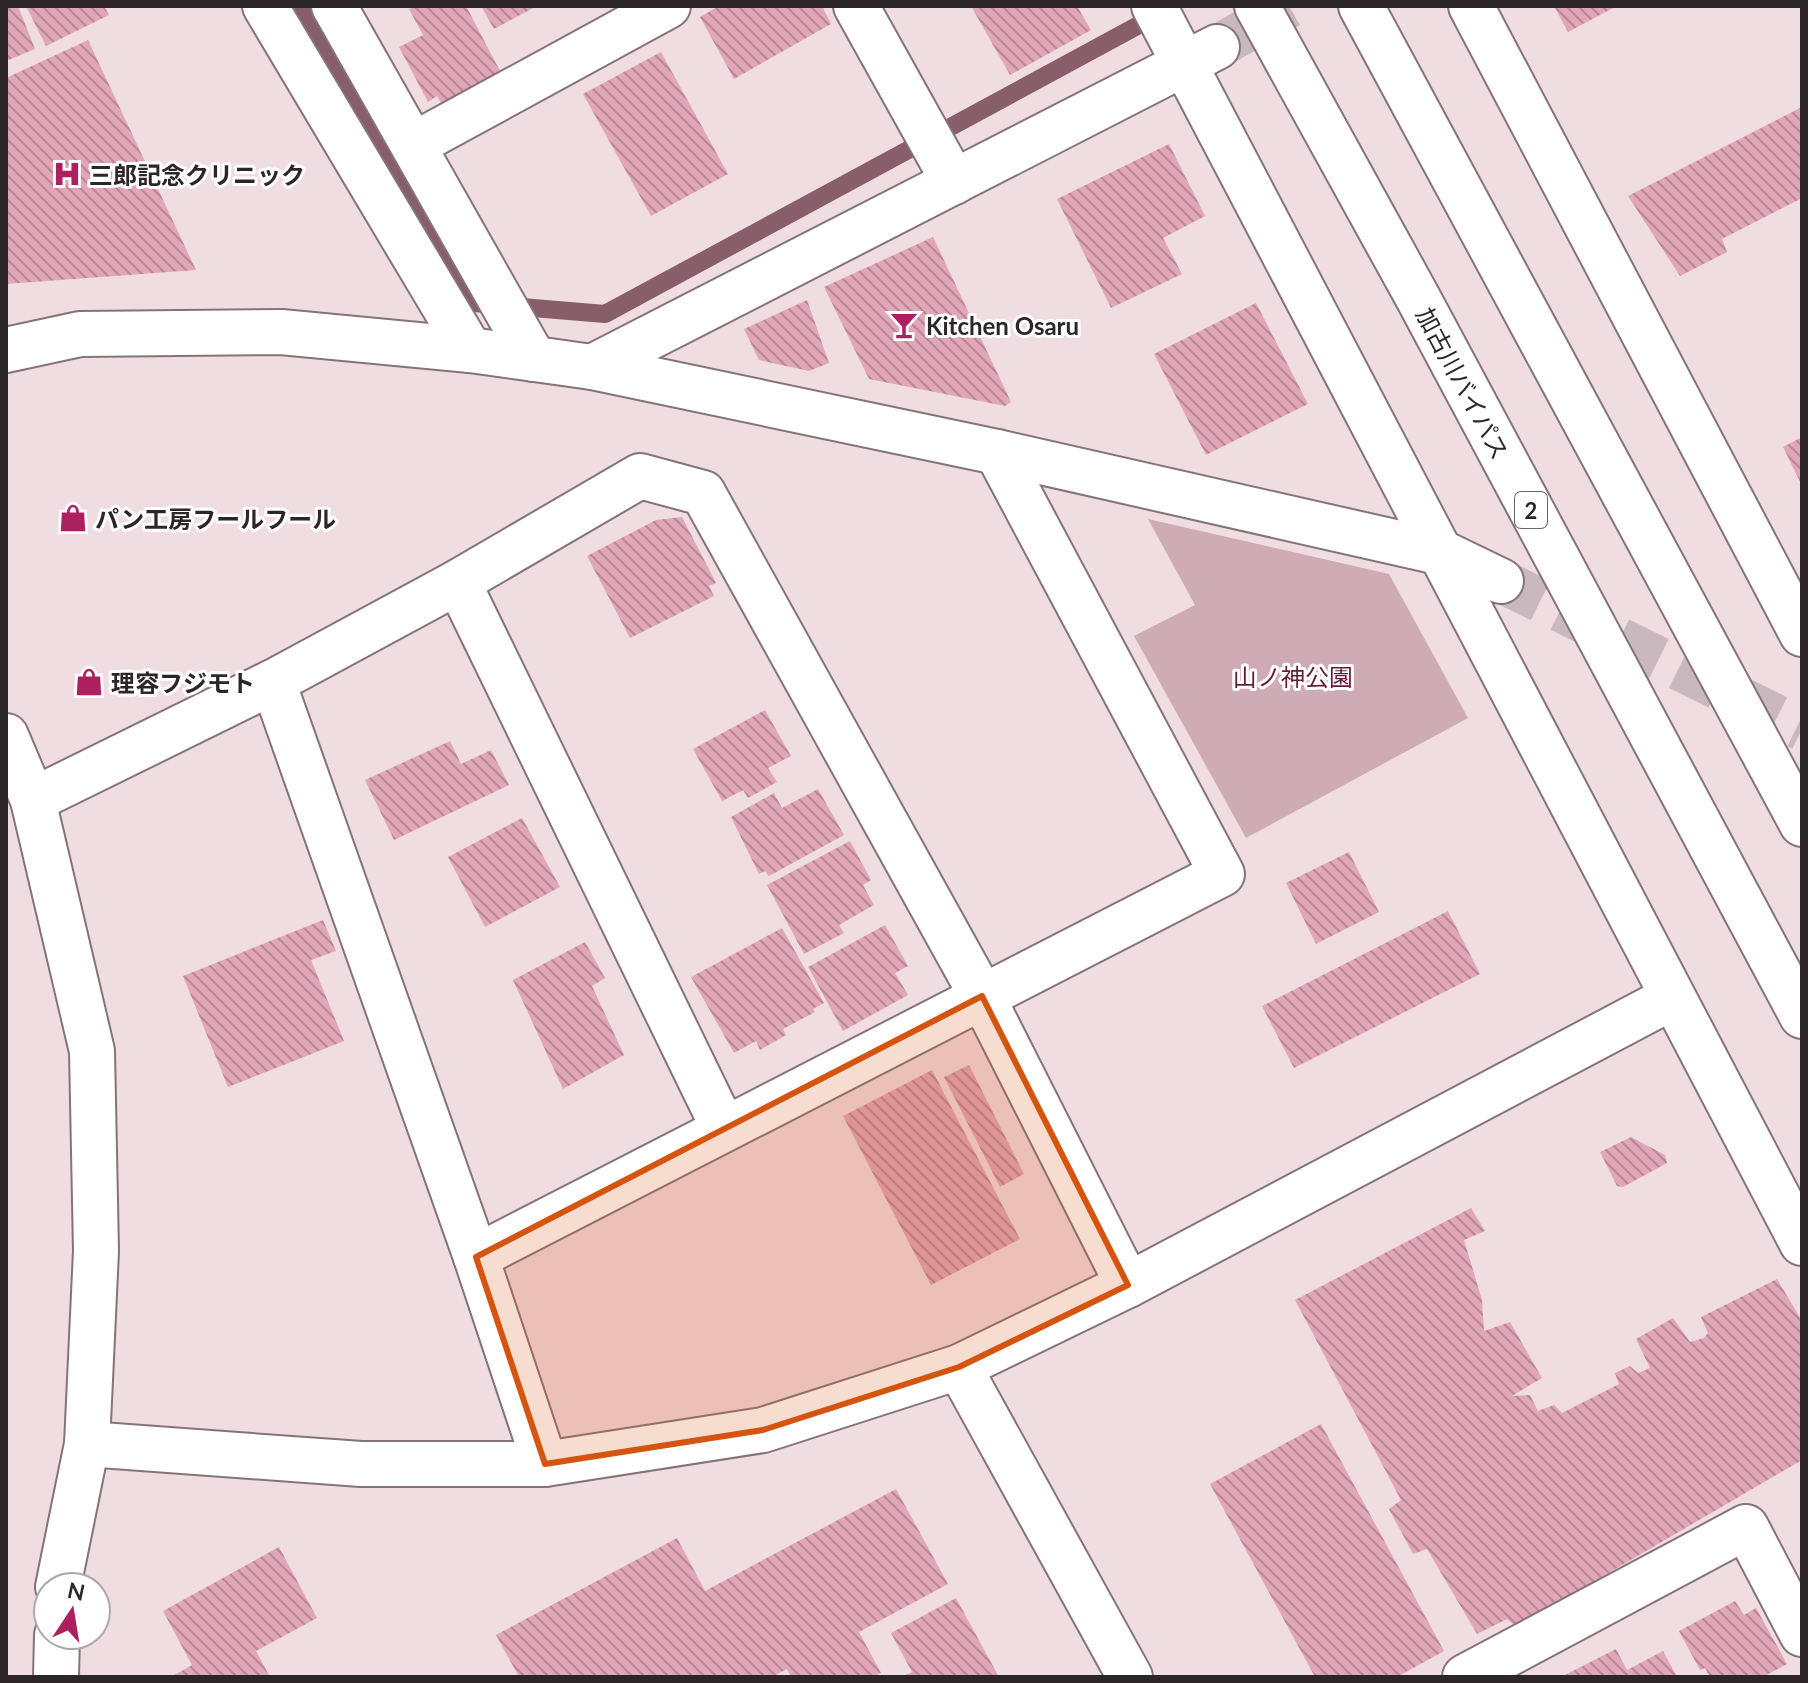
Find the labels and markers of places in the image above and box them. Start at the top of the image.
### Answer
hospital icon: 三郎記念クリニック [52,159,82,189]
place label: 三郎記念クリニック [89,160,305,189]
bar icon: Kitchen Osaru [889,310,919,340]
place label: Kitchen Osaru [926,311,1079,340]
shop icon: パン工房フールフール [58,503,88,533]
place label: パン工房フールフール [95,504,336,533]
shop icon: 理容フジモト [74,667,104,697]
place label: 理容フジモト [111,668,255,697]

